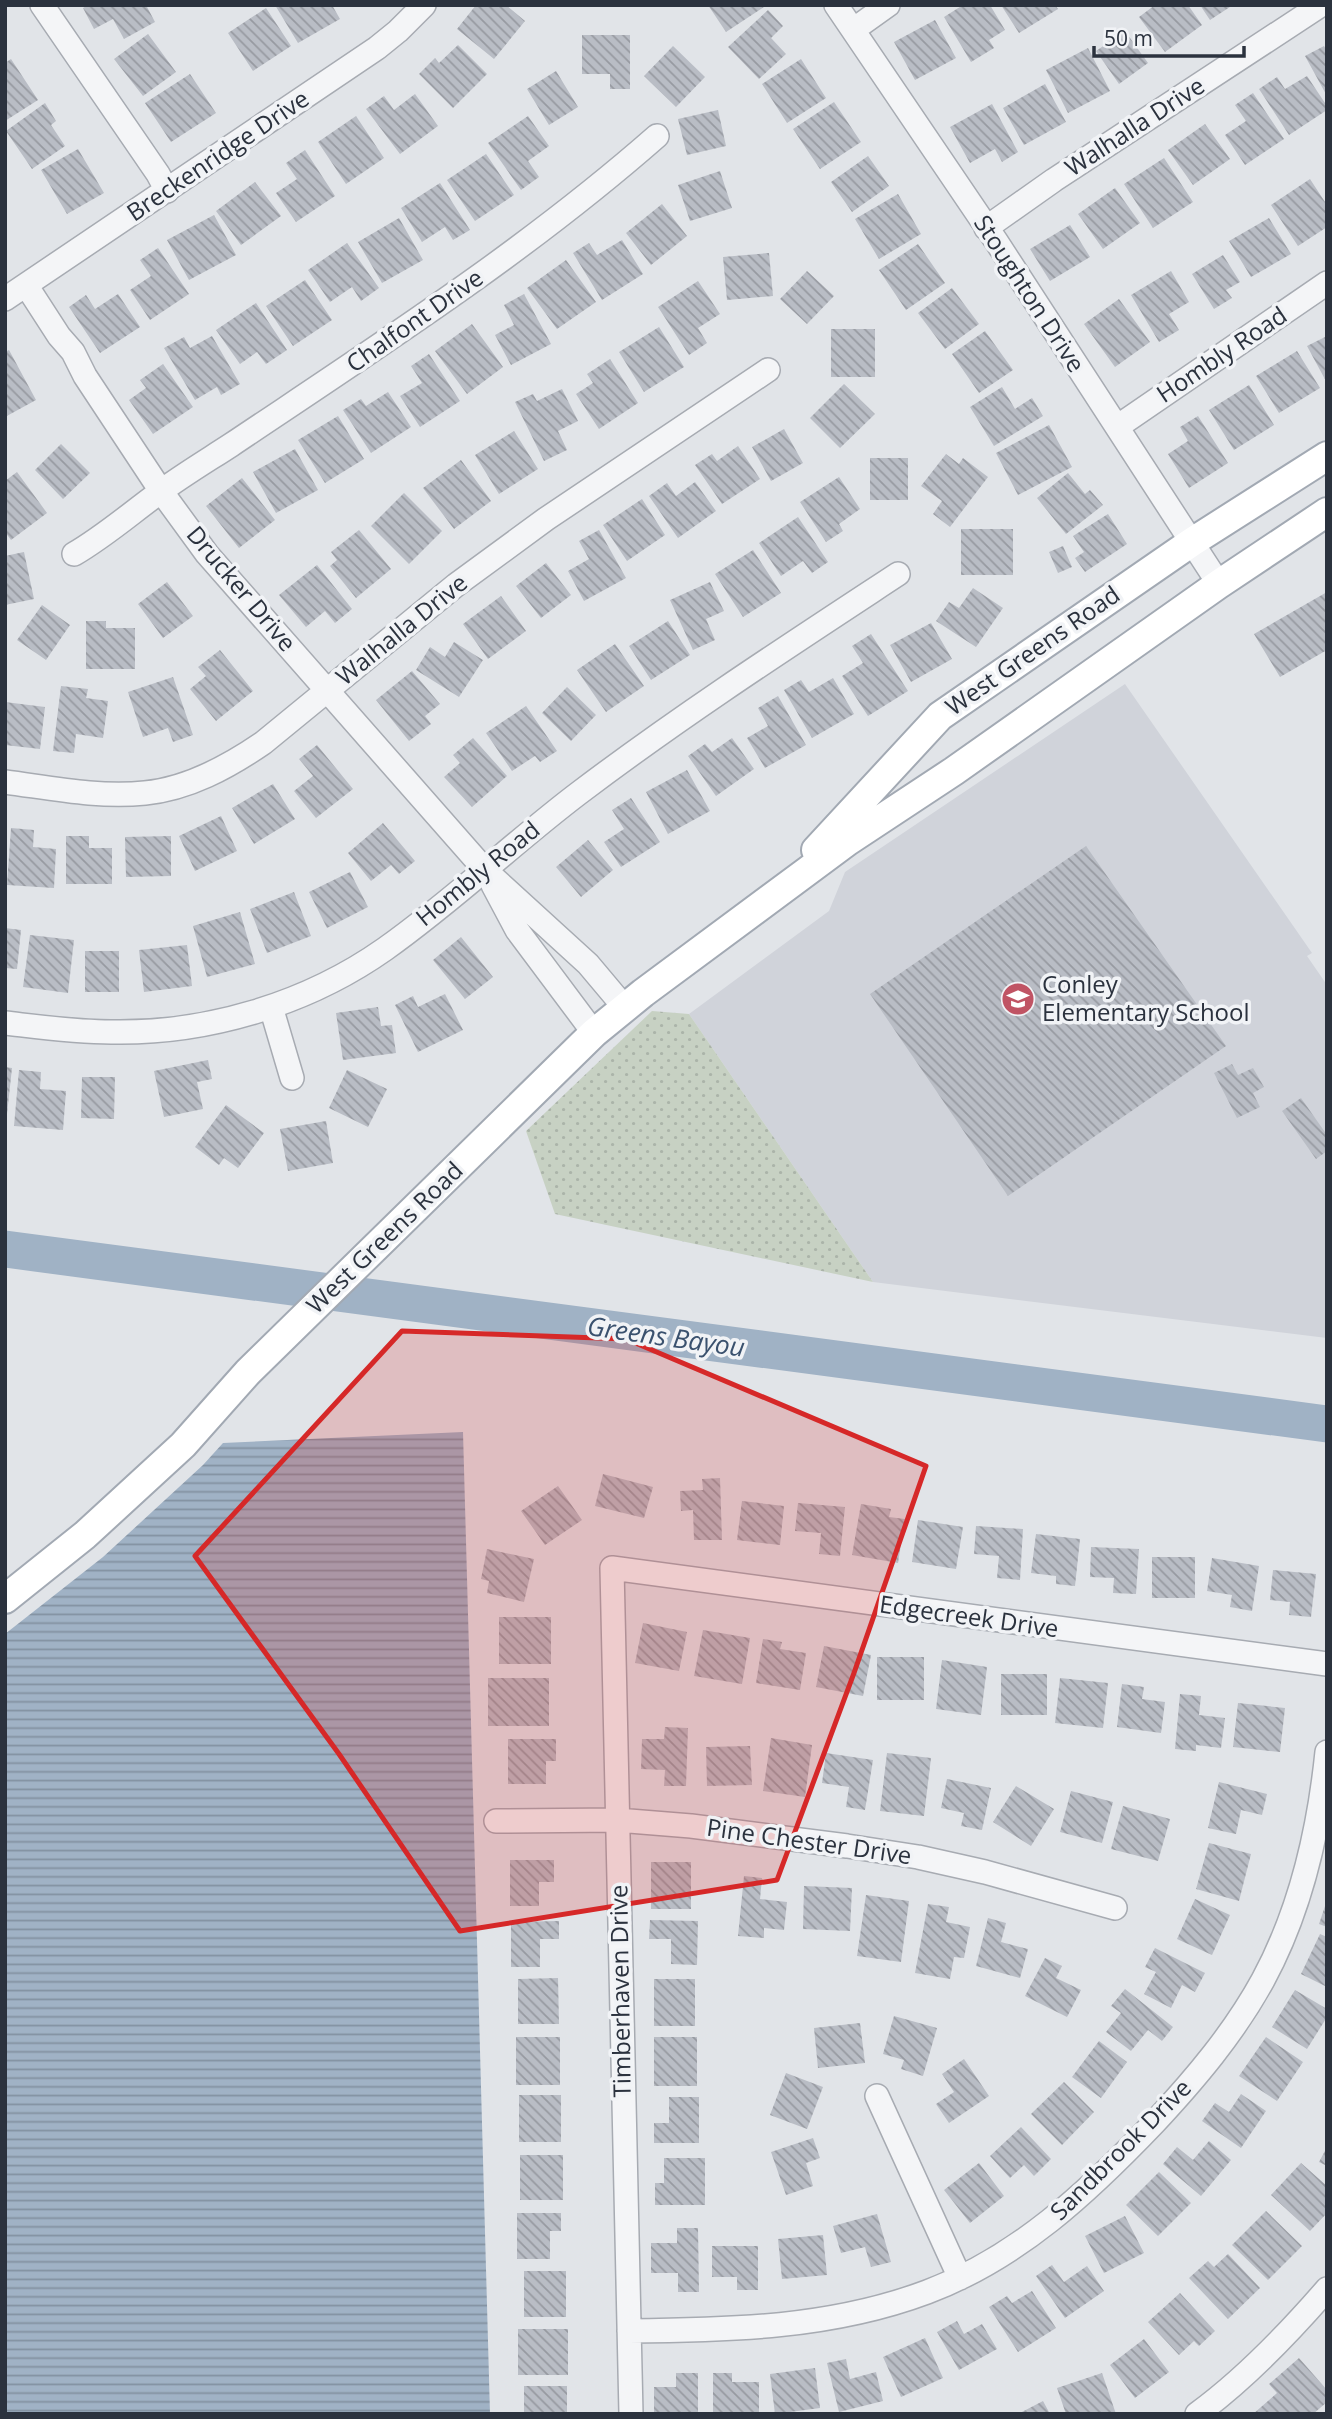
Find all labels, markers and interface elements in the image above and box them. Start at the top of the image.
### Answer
scale bar [1094,14,1244,58]
text: 50 m [1104,24,1153,52]
street label: Walhalla Drive [1058,68,1210,183]
street label: Breckenridge Drive [120,81,315,228]
street label: Stoughton Drive [967,208,1093,378]
street label: Chalfont Drive [339,260,489,379]
street label: Hombly Road [1149,298,1293,410]
street label: Drucker Drive [180,518,304,658]
street label: Walhalla Drive [328,566,474,692]
street label: West Greens Road [938,577,1126,722]
street label: Hombly Road [408,813,546,933]
place label: Conley Elementary School [1042,967,1250,1028]
school or university icon: Conley Elementary School [999,980,1037,1018]
street label: West Greens Road [298,1154,469,1320]
water label: Greens Bayou [585,1307,747,1365]
street label: Edgecreek Drive [878,1587,1061,1644]
street label: Pine Chester Drive [705,1810,914,1871]
street label: Timberhaven Drive [601,1884,638,2098]
street label: Sandbrook Drive [1042,2071,1198,2227]

